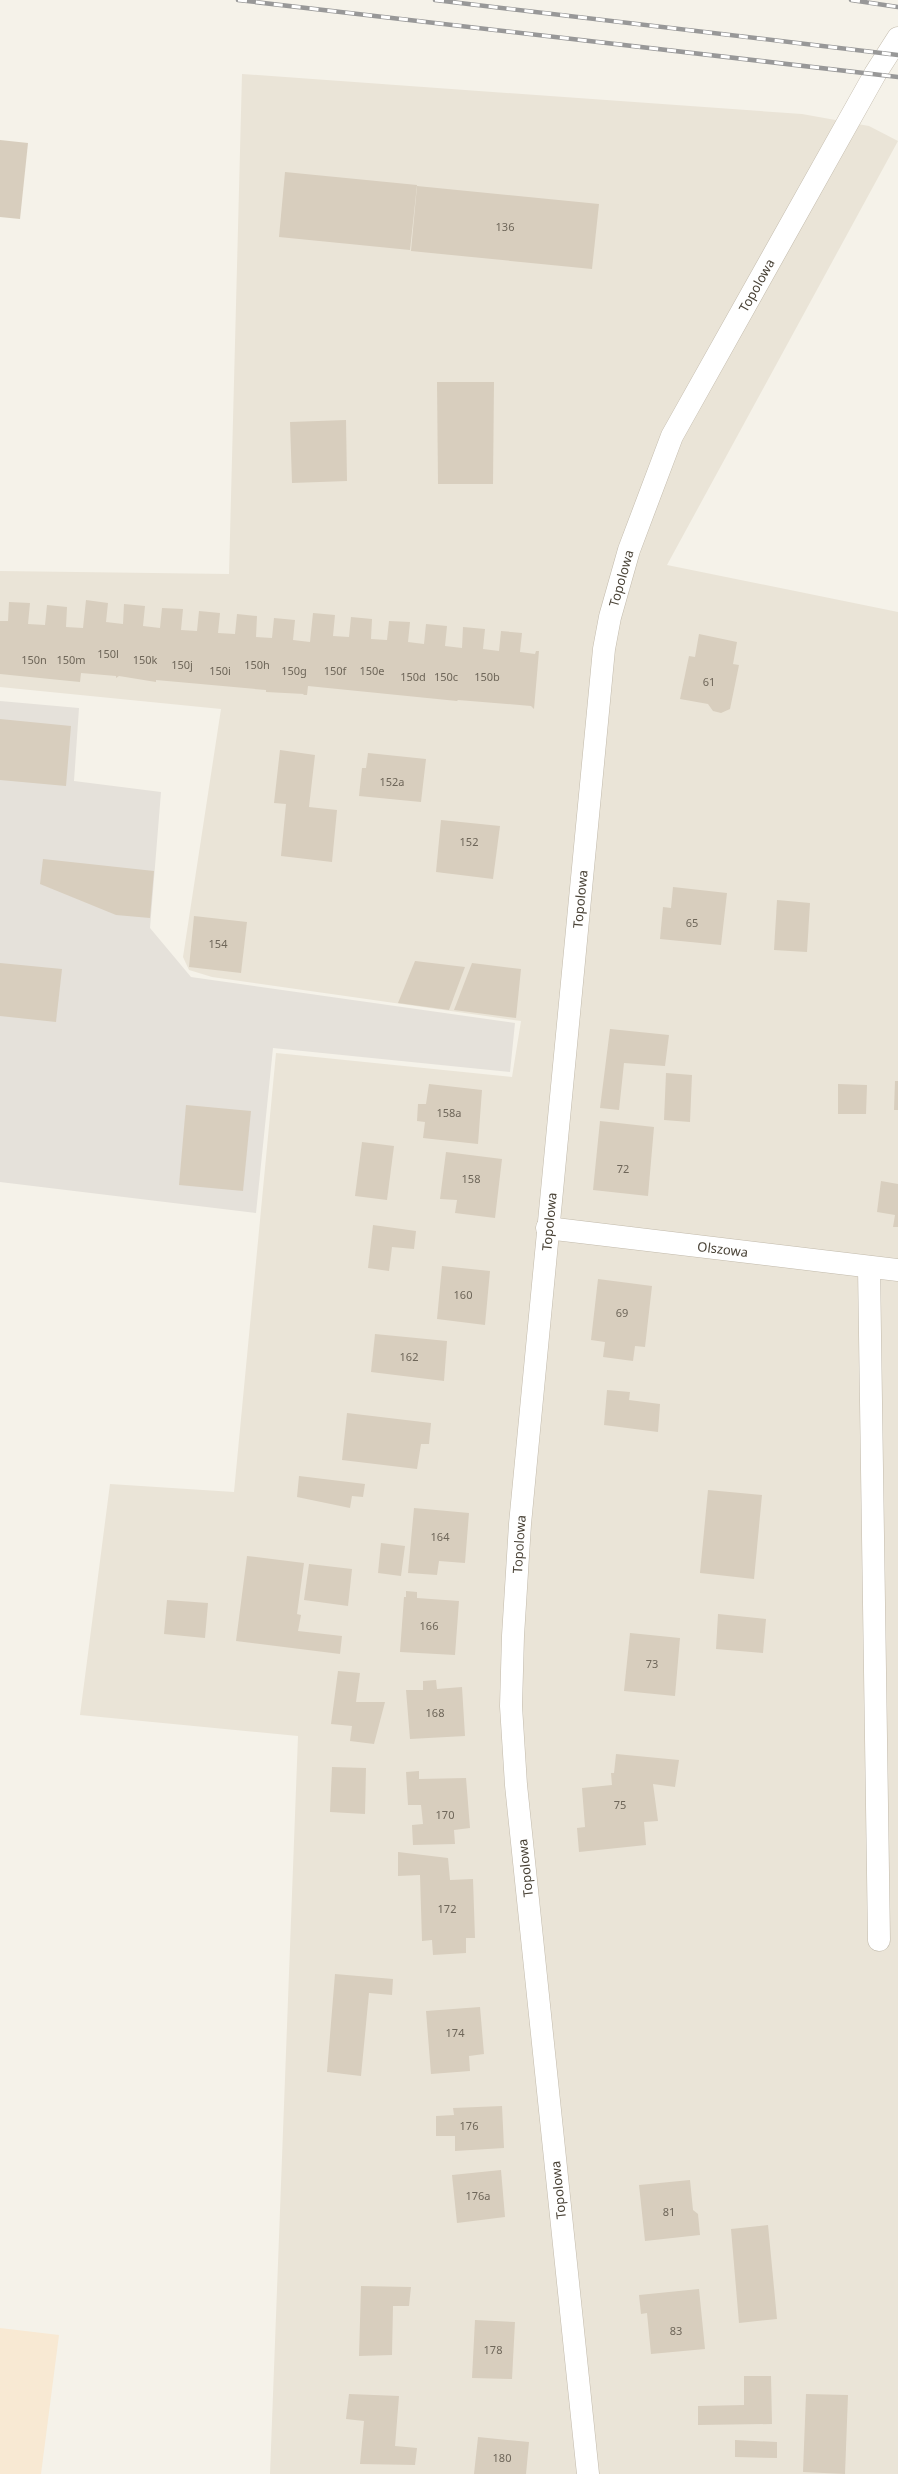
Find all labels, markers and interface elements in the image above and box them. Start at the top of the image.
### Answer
house number: 136 [496,219,514,234]
street label: Topolowa [734,255,779,315]
street label: Topolowa [604,548,638,609]
house number: 150l [97,646,119,661]
house number: 150n [21,652,47,667]
house number: 150m [56,652,86,667]
house number: 150k [133,652,158,667]
house number: 150j [171,657,193,672]
house number: 150h [244,657,270,672]
house number: 150i [209,663,231,678]
house number: 150g [281,663,307,678]
house number: 150f [324,663,348,678]
house number: 150e [359,663,385,678]
house number: 150d [400,669,426,684]
house number: 150c [434,669,458,684]
house number: 150b [474,669,500,684]
house number: 61 [703,674,715,689]
house number: 152a [379,774,405,789]
house number: 152 [460,834,478,849]
street label: Topolowa [568,869,592,929]
house number: 65 [686,915,698,930]
house number: 154 [209,936,228,951]
house number: 158a [436,1105,462,1120]
house number: 72 [617,1161,629,1176]
house number: 158 [462,1171,480,1186]
street label: Topolowa [537,1192,561,1252]
street label: Olszowa [696,1237,749,1261]
house number: 160 [454,1287,472,1302]
house number: 69 [616,1305,628,1320]
house number: 162 [400,1349,418,1364]
street label: Topolowa [508,1514,530,1574]
house number: 164 [431,1529,450,1544]
house number: 166 [420,1618,438,1633]
house number: 73 [646,1656,658,1671]
house number: 168 [426,1705,444,1720]
house number: 75 [614,1797,626,1812]
house number: 170 [436,1807,454,1822]
street label: Topolowa [513,1838,537,1898]
house number: 172 [438,1901,456,1916]
house number: 174 [446,2025,465,2040]
house number: 176 [460,2118,478,2133]
street label: Topolowa [546,2160,570,2220]
house number: 176a [465,2188,491,2203]
house number: 81 [663,2204,675,2219]
house number: 83 [670,2323,682,2338]
house number: 178 [484,2342,502,2357]
house number: 180 [493,2450,511,2465]

